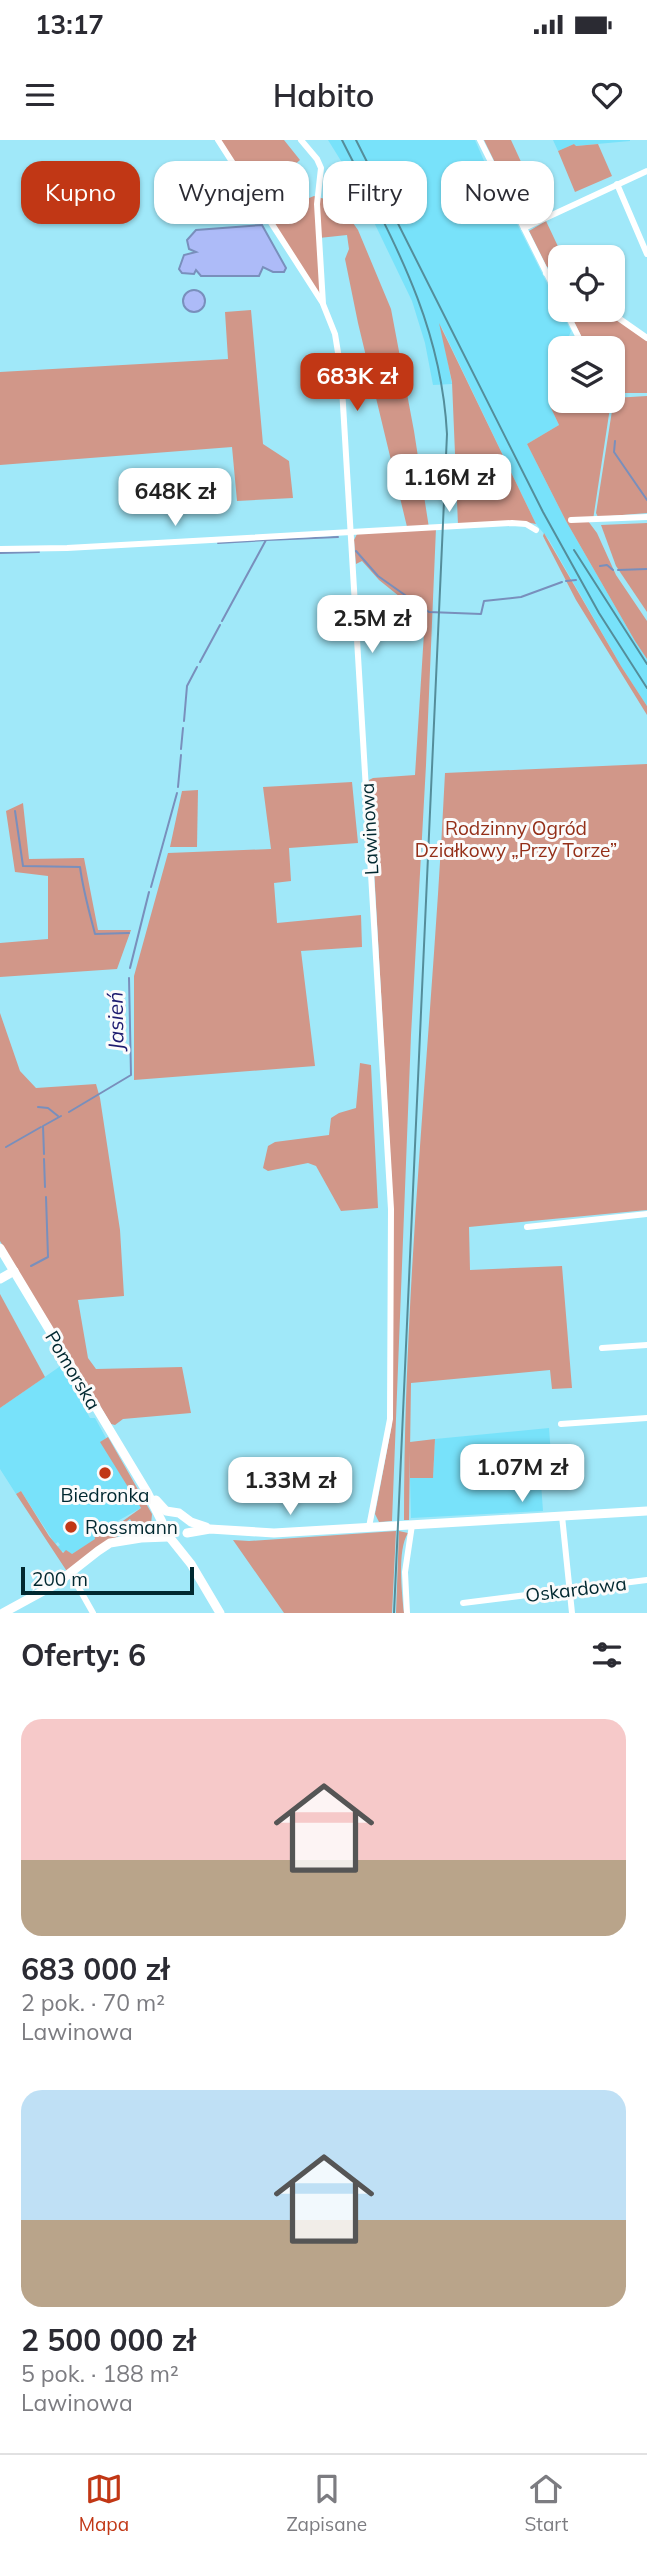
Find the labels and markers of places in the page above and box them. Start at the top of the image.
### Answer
pin: 683K zł [292,354,422,413]
pin: 1.16M zł [377,454,521,514]
pin: 648K zł [110,468,240,528]
pin: 2.5M zł [307,596,437,655]
pin: 1.07M zł [450,1444,594,1504]
pin: 1.33M zł [218,1458,362,1517]
marker: Biedronka [97,1465,113,1481]
place label: Biedronka [60,1483,150,1507]
place label: Rossmann [85,1515,178,1539]
marker: Rossmann [63,1519,79,1535]

